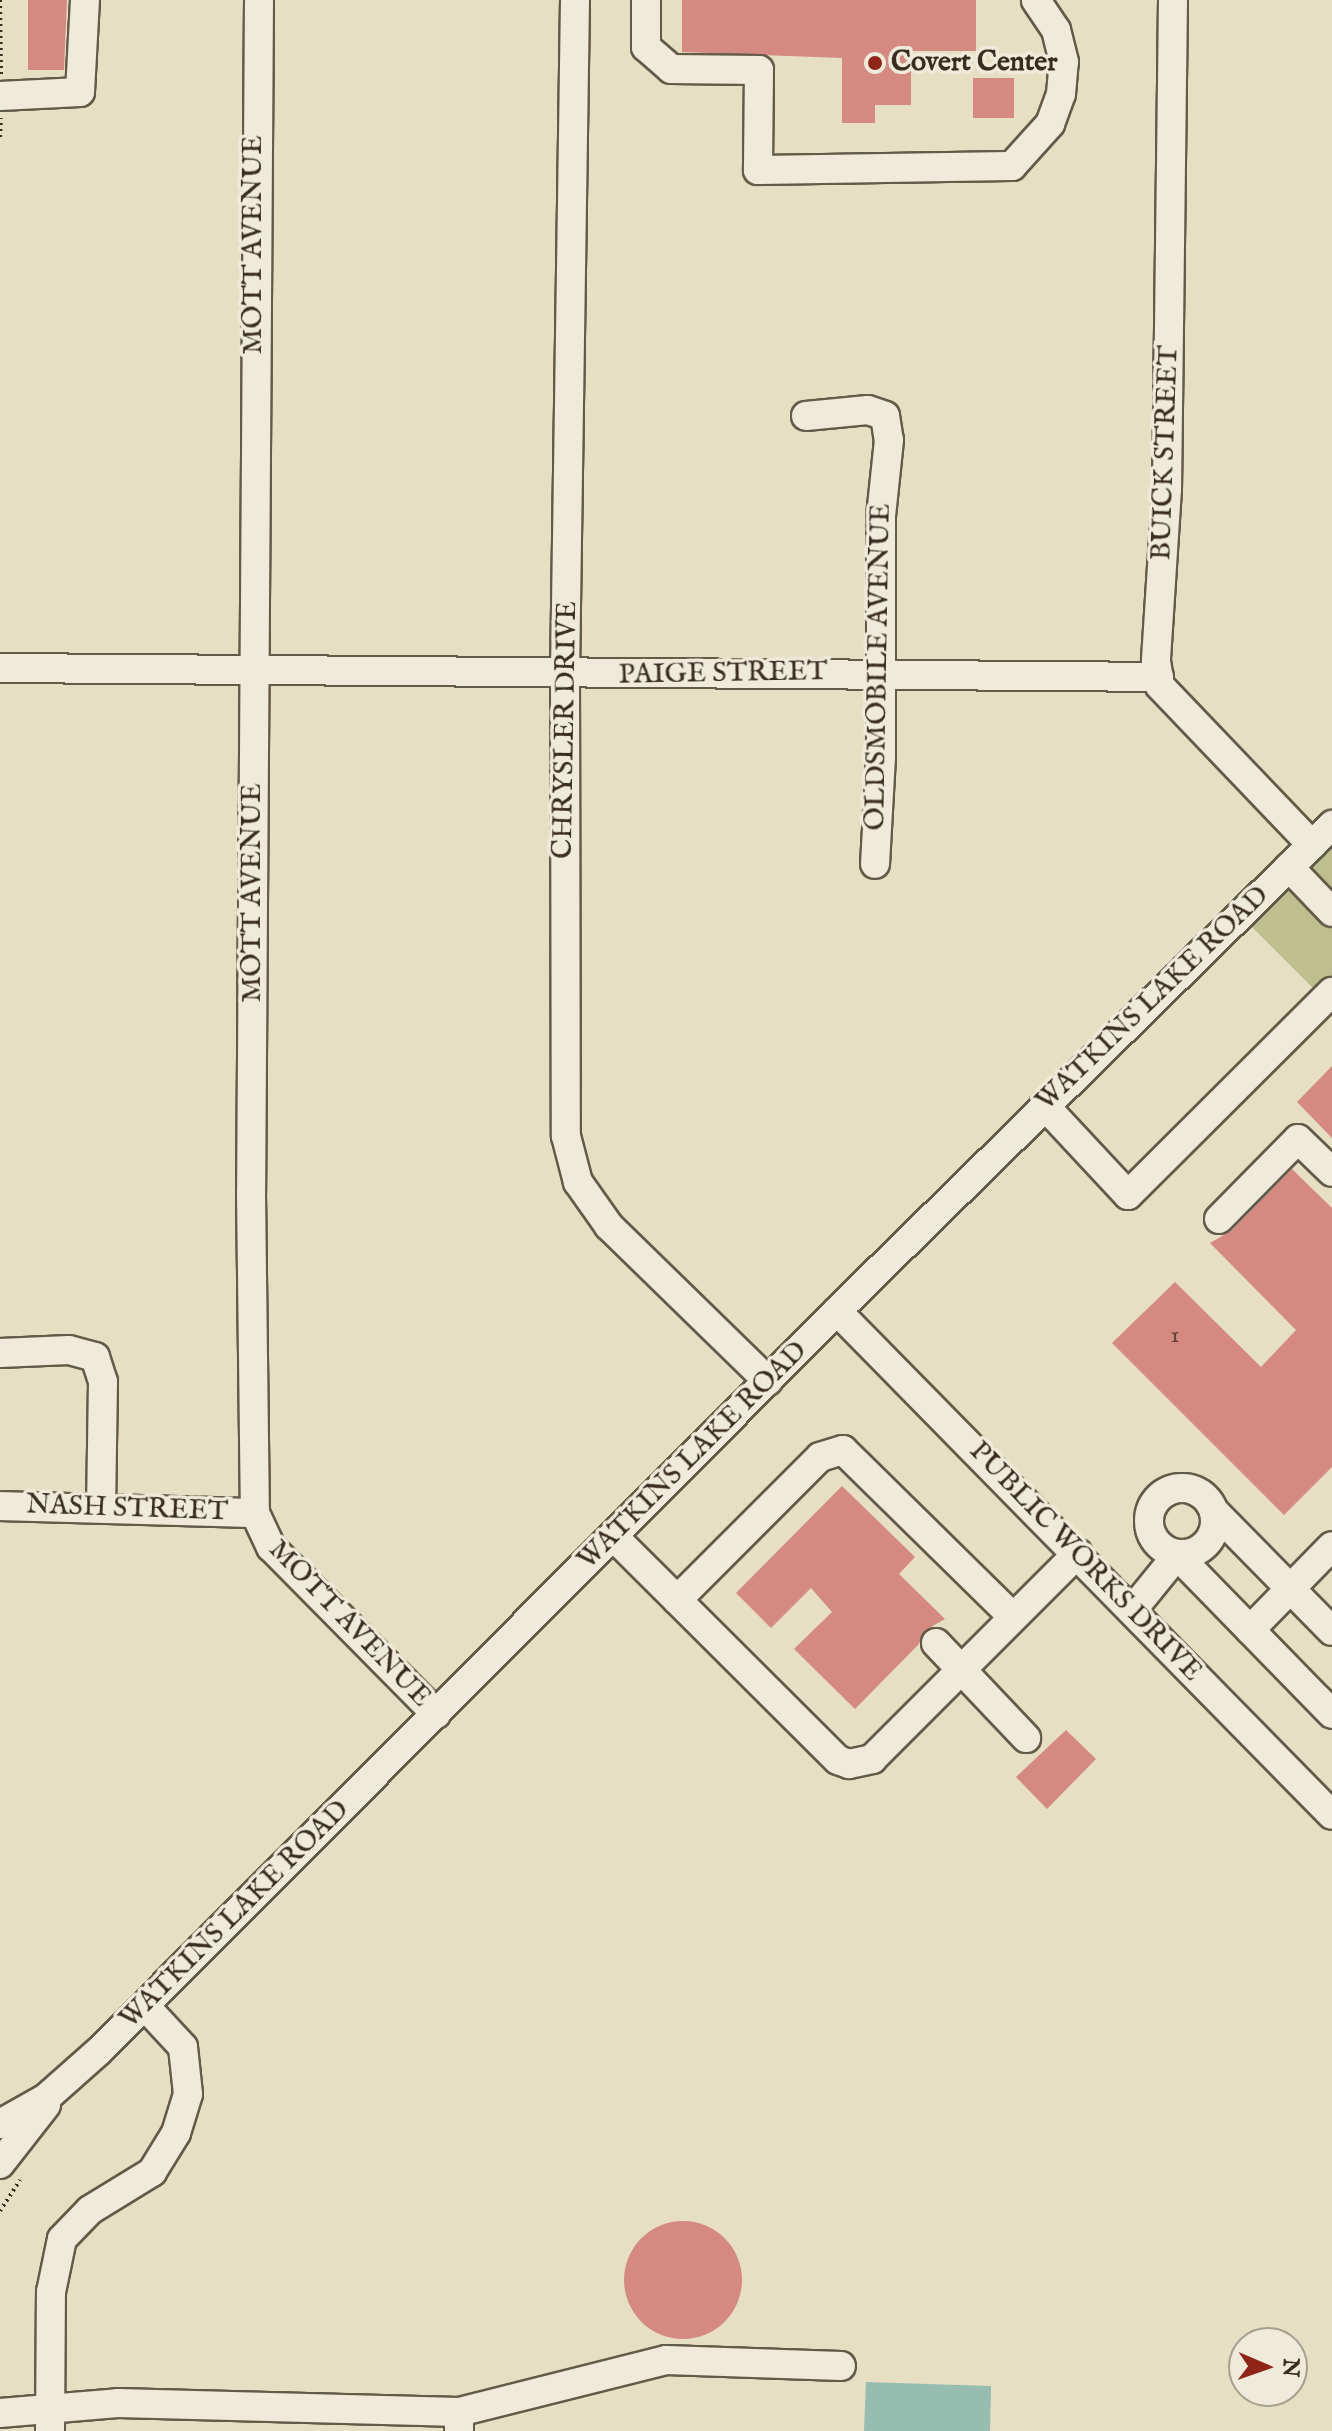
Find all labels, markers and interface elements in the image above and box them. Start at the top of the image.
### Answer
place label: Covert Center [891,46,1057,80]
marker: Covert Center [866,54,884,72]
street label: MOTT AVENUE [237,135,271,355]
street label: BUICK STREET [1145,345,1187,561]
street label: OLDSMOBILE AVENUE [859,503,899,831]
street label: CHRYSLER DRIVE [547,601,585,859]
street label: PAIGE STREET [618,655,828,693]
street label: MOTT AVENUE [236,783,270,1003]
street label: WATKINS LAKE ROAD [1030,879,1276,1119]
house number: 1 [1171,1322,1179,1350]
street label: WATKINS LAKE ROAD [572,1335,814,1577]
street label: PUBLIC WORKS DRIVE [962,1435,1208,1689]
street label: NASH STREET [25,1489,229,1529]
street label: MOTT AVENUE [261,1533,437,1715]
street label: WATKINS LAKE ROAD [114,1794,356,2036]
north arrow [1228,2327,1308,2407]
text: N [1276,2358,1304,2378]

